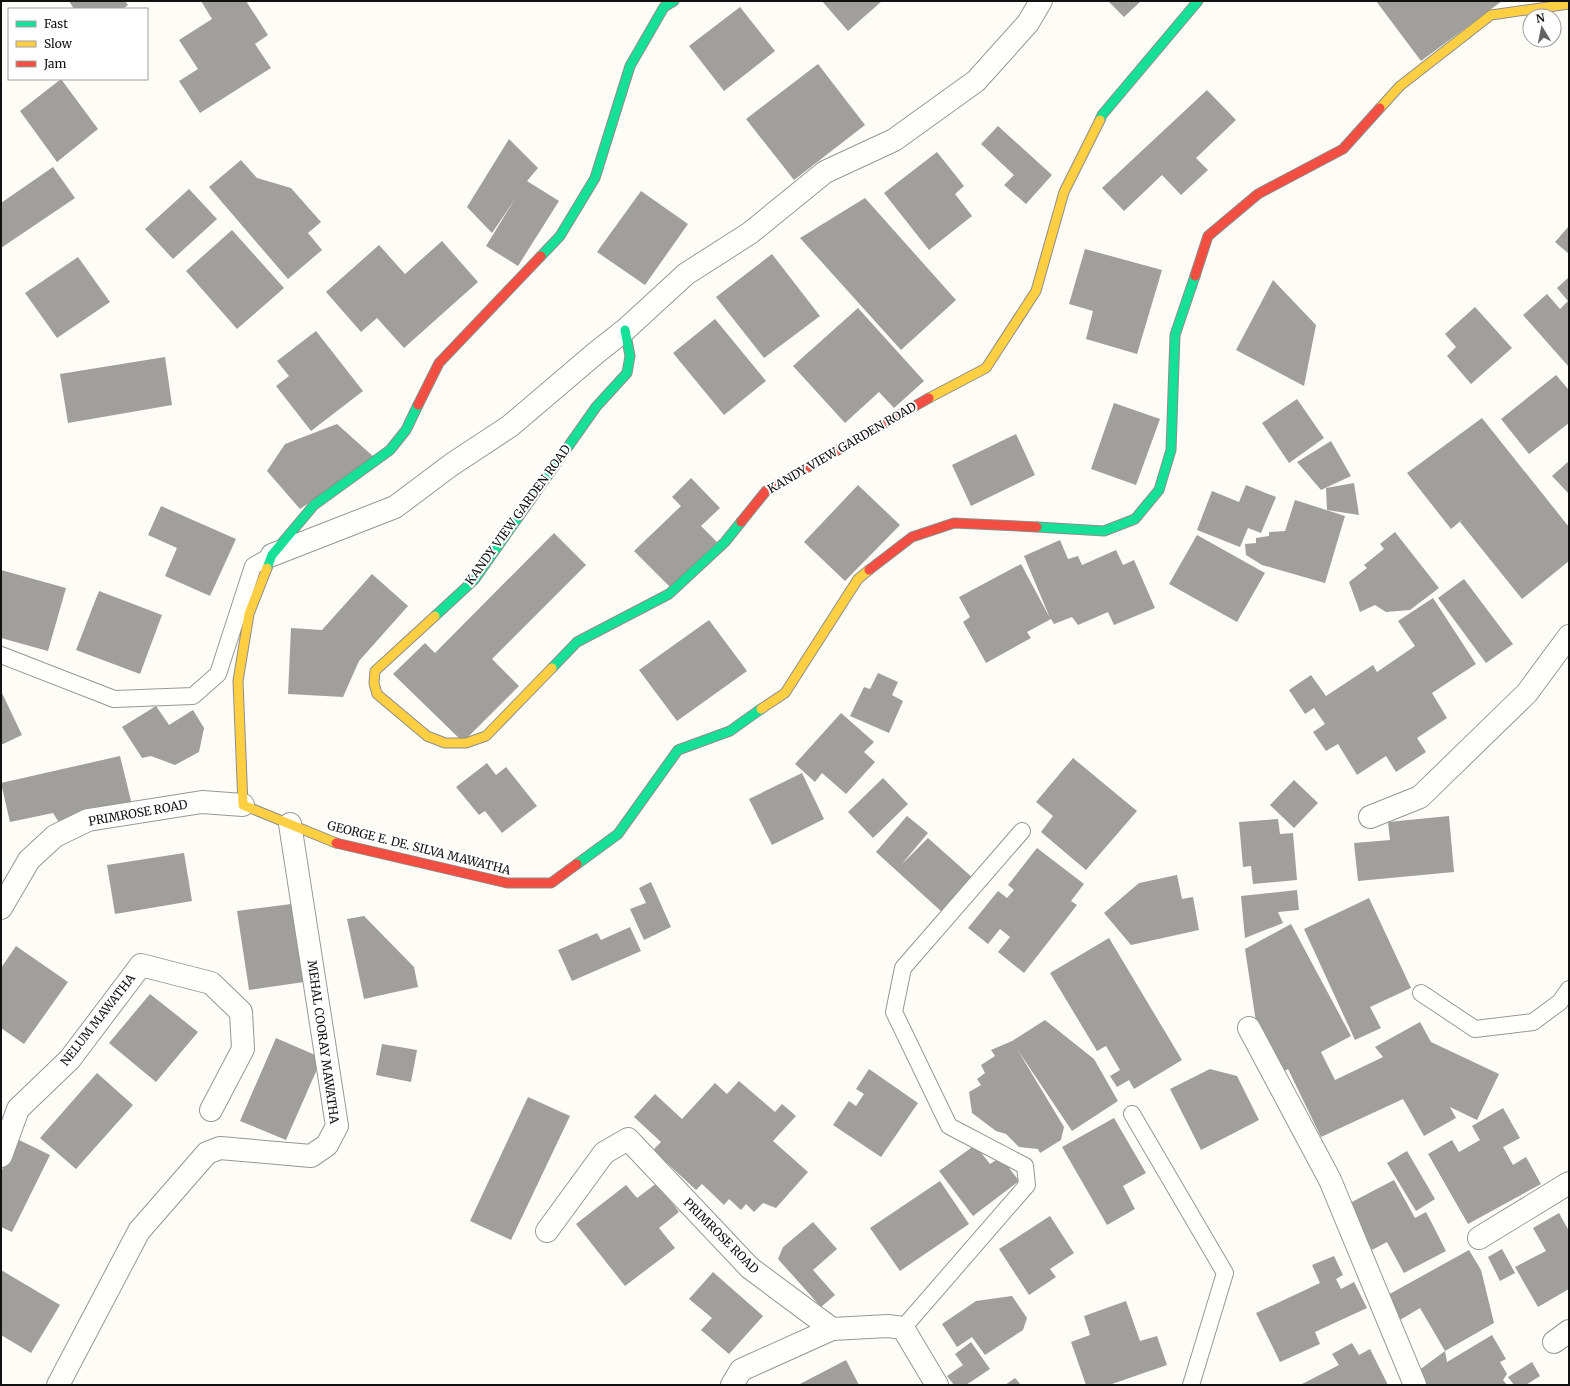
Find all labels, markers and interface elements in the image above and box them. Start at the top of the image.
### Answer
legend [8,8,148,80]
north arrow [1522,8,1562,48]
text: N [1535,10,1546,26]
text: Fast [44,16,68,31]
text: Slow [44,36,73,51]
text: Jam [43,56,67,71]
street label: KANDY VIEW GARDEN ROAD [765,399,919,496]
street label: KANDY VIEW GARDEN ROAD [462,442,573,588]
street label: PRIMROSE ROAD [87,796,189,829]
street label: GEORGE E. DE. SILVA MAWATHA [326,817,513,878]
street label: MEHAL COORAY MAWATHA [305,959,342,1125]
street label: NELUM MAWATHA [57,970,138,1069]
street label: PRIMROSE ROAD [681,1195,762,1276]

